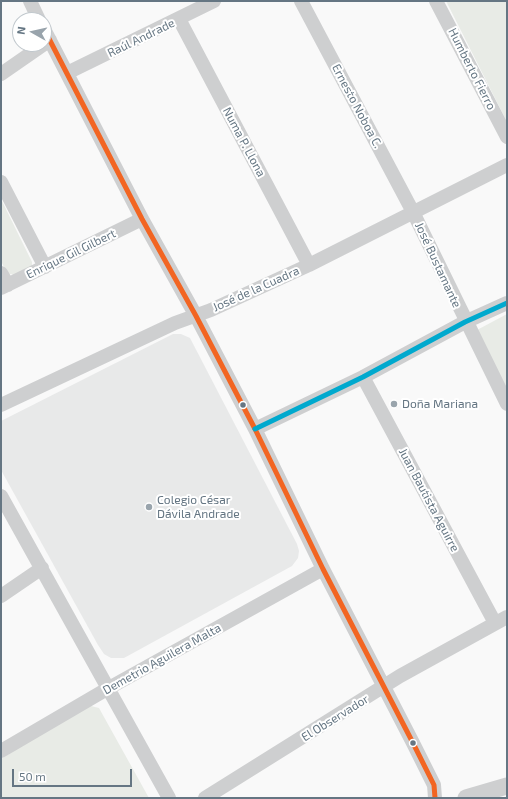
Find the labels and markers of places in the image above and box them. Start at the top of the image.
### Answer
place label: Doña Mariana [402,397,478,411]
marker: Doña Mariana [389,399,399,409]
unlabelled marker [238,400,248,410]
place label: Colegio César Dávila Andrade [157,493,240,521]
marker: Colegio César Dávila Andrade [144,502,154,512]
unlabelled marker [408,738,418,748]

